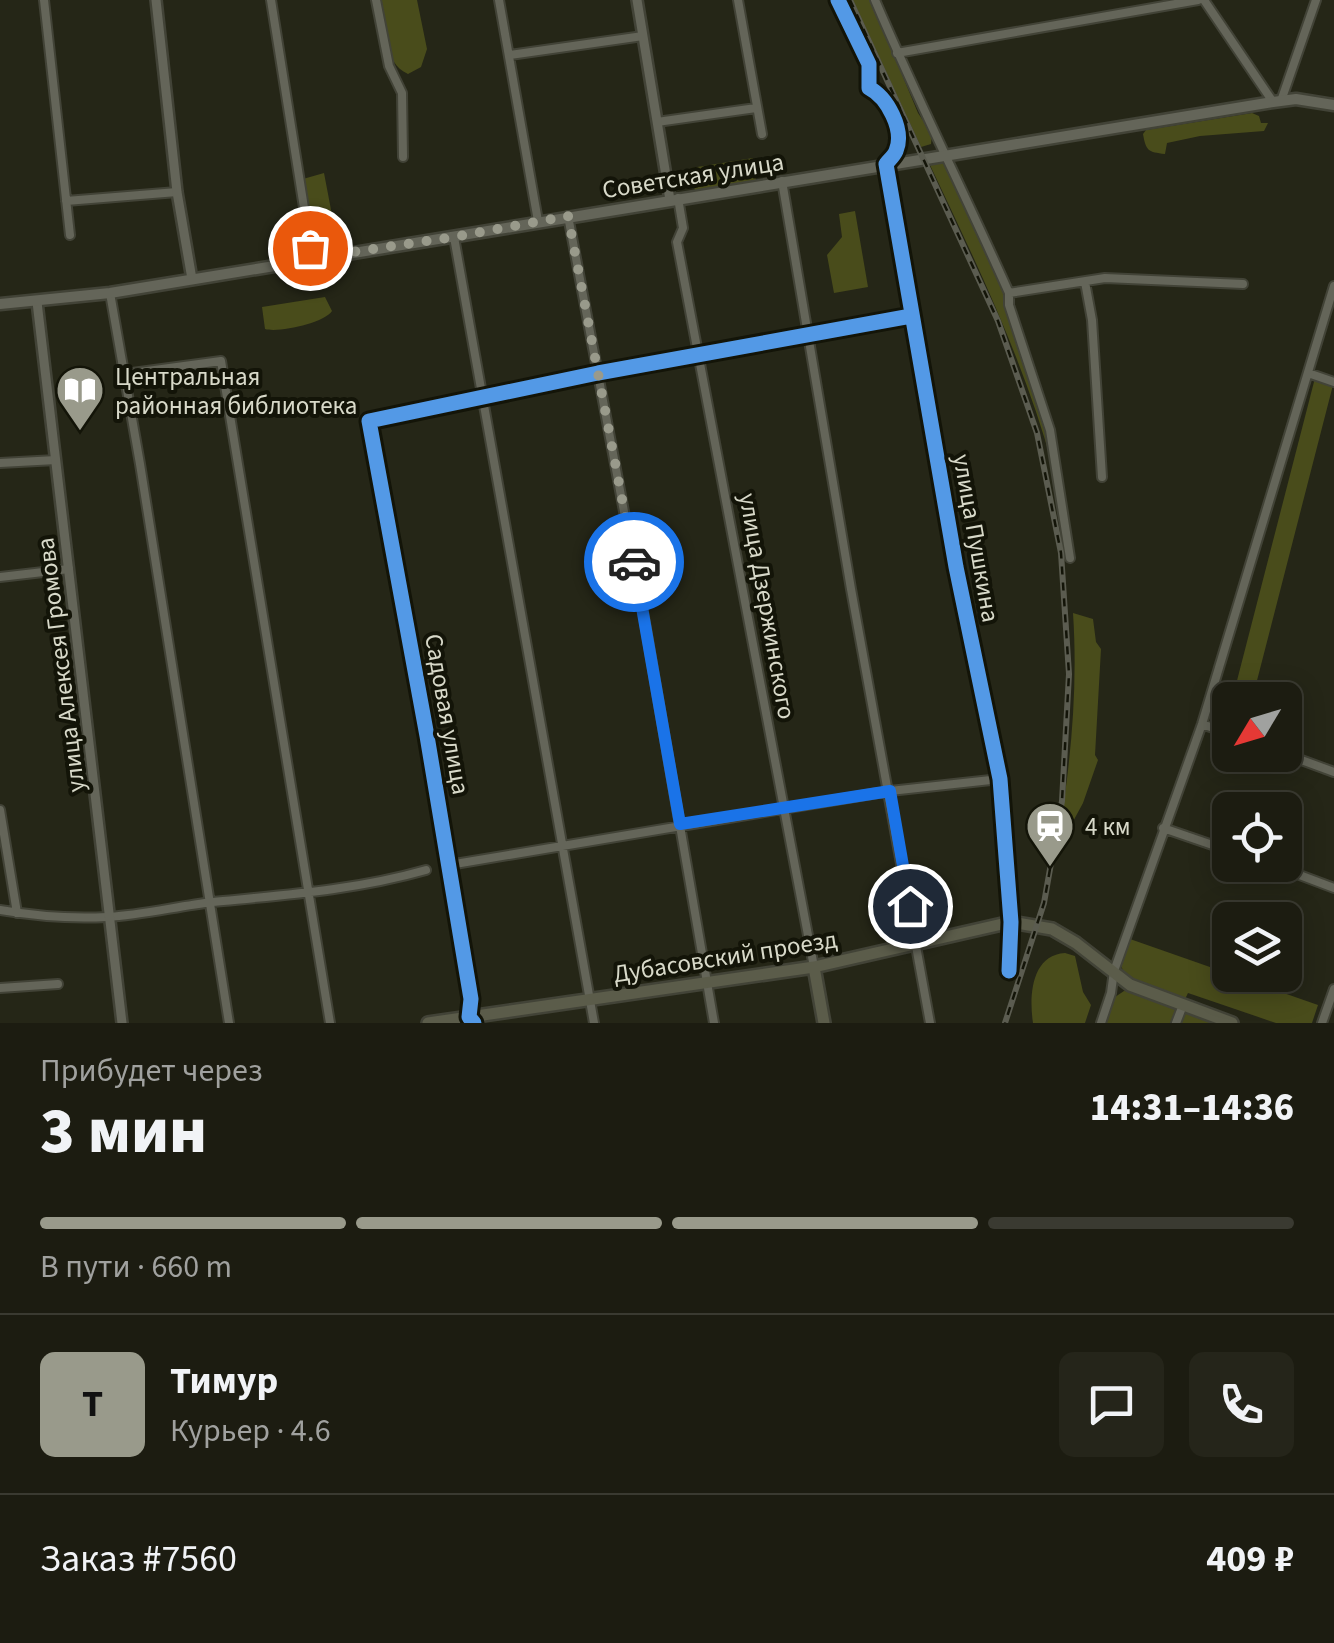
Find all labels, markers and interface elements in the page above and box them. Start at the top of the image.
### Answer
street label: Советская улица [600,144,787,208]
pin [268,206,353,291]
icon: bag [283,221,338,276]
place label: Центральная районная библиотека [115,359,357,424]
library icon: Центральная районная библиотека [54,364,106,432]
street label: улица Пушкина [944,451,1009,625]
street label: улица Дзержинского [729,490,805,722]
courier [584,512,684,612]
street label: улица Алексея Громова [28,535,94,794]
icon: car [607,535,662,590]
street label: Садовая улица [415,631,479,797]
north arrow [1212,682,1302,772]
map controls [1212,682,1302,992]
button: locate [1212,792,1302,882]
station icon: 4 км [1024,800,1076,868]
place label: 4 км [1085,809,1131,845]
pin [868,864,953,949]
icon: home [883,879,938,934]
button: layers [1212,902,1302,992]
street label: Дубасовский проезд [611,922,840,992]
text: Прибудет через [40,1048,263,1094]
text: 14:31–14:36 [1090,1081,1294,1135]
text: 3 мин [40,1085,207,1178]
text: В пути · 660 m [40,1244,232,1290]
button: chat [1059,1352,1164,1457]
button: phone [1189,1352,1294,1457]
text: Тимур [170,1354,278,1408]
text: Т [82,1377,103,1431]
text: Курьер · 4.6 [170,1408,331,1454]
text: Заказ #7560 [40,1532,237,1586]
text: 409 ₽ [1206,1532,1294,1586]

